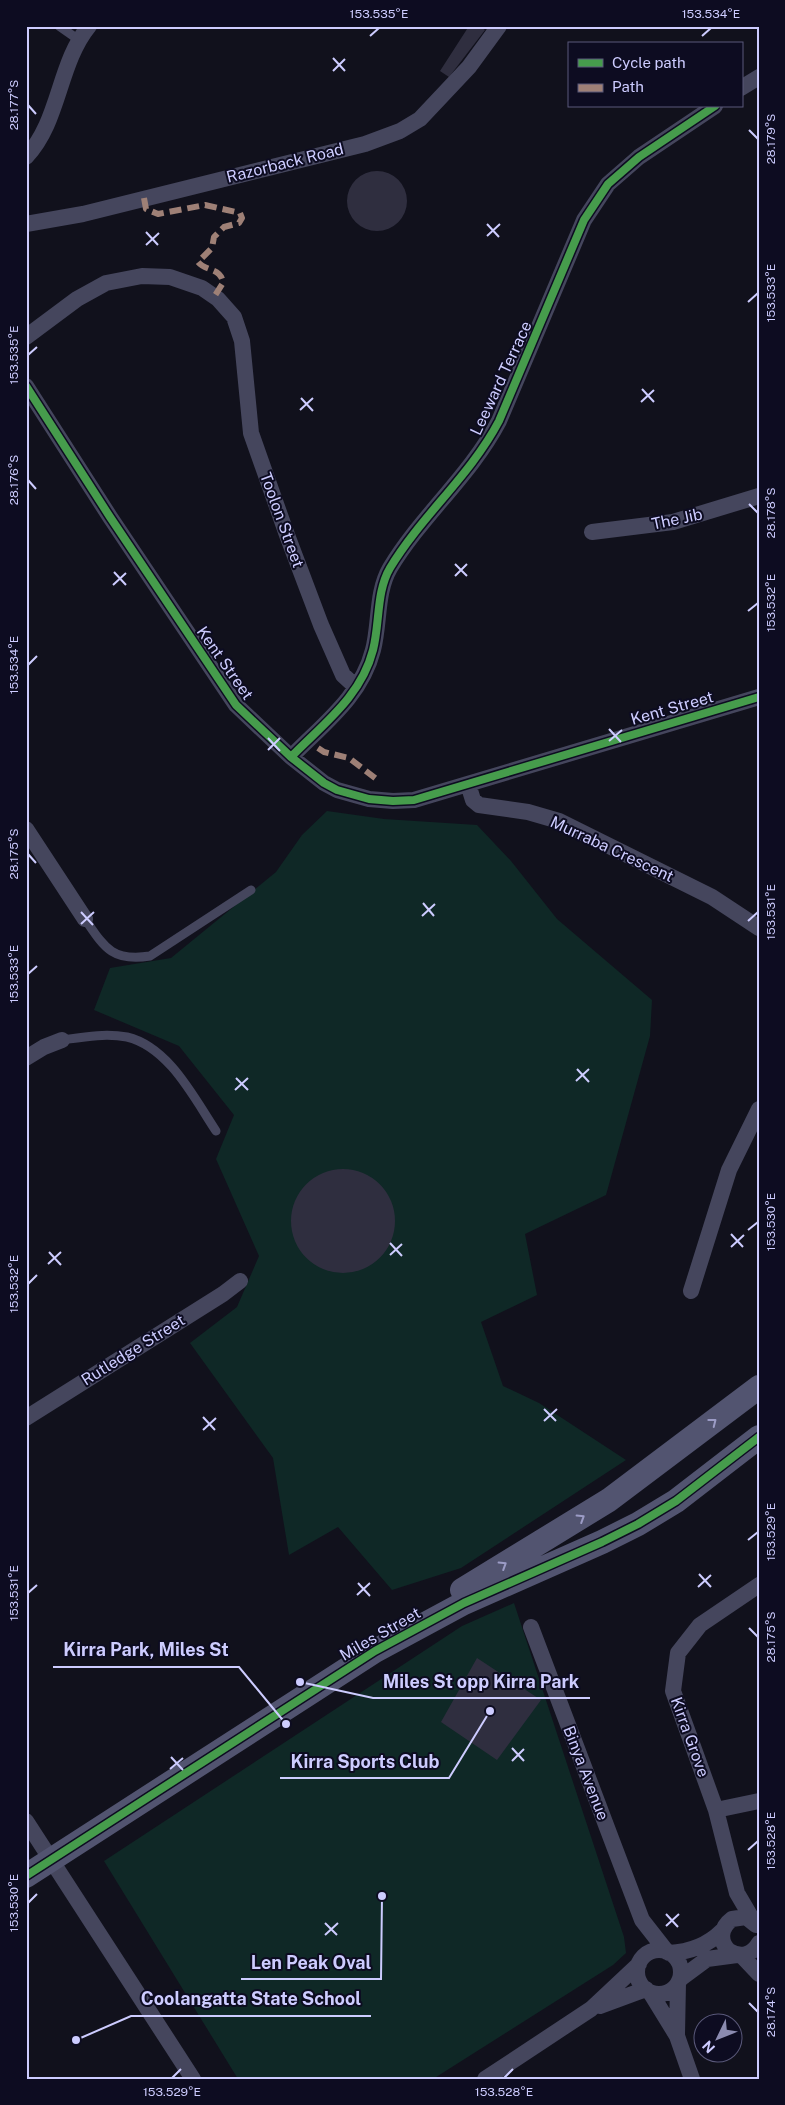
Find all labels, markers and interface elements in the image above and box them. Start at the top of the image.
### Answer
text: 153.535°E [350,7,408,21]
text: 153.534°E [682,7,740,21]
legend [568,42,742,108]
text: Cycle path [612,54,686,71]
text: Path [612,78,644,95]
text: 28.177°S [7,80,21,130]
text: 28.179°S [764,114,778,164]
street label: Razorback Road [224,139,346,187]
text: 153.533°E [764,264,778,322]
street label: Leeward Terrace [466,318,536,438]
text: 153.535°E [7,326,21,384]
text: 28.176°S [7,455,21,505]
street label: Toolon Street [256,470,308,570]
text: 28.178°S [764,488,778,538]
street label: The Jib [650,504,704,534]
text: 153.532°E [764,574,778,632]
street label: Kent Street [193,623,257,703]
text: 153.534°E [7,636,21,694]
street label: Kent Street [628,687,716,729]
street label: Murraba Crescent [547,812,677,886]
text: 28.175°S [7,829,21,880]
text: 153.531°E [764,884,778,940]
text: 153.533°E [7,945,21,1003]
text: 153.530°E [764,1193,778,1251]
text: 153.532°E [7,1255,21,1313]
street label: Rutledge Street [78,1311,188,1389]
one-way arrow [707,1420,716,1428]
text: 153.529°E [764,1503,778,1561]
one-way arrow [576,1514,585,1524]
one-way arrow [497,1562,506,1571]
text: 153.531°E [7,1565,21,1621]
street label: Miles Street [336,1603,424,1665]
text: 28.175°S [764,1612,778,1663]
callout: Kirra Park, Miles St [53,1634,239,1667]
text: Kirra Park, Miles St [63,1639,229,1660]
callout: Miles St opp Kirra Park [373,1665,590,1698]
text: Miles St opp Kirra Park [383,1671,580,1692]
street label: Kirra Grove [667,1694,713,1780]
street label: Binya Avenue [559,1723,613,1823]
callout: Kirra Sports Club [280,1745,449,1778]
text: Kirra Sports Club [290,1751,440,1772]
text: 153.528°E [764,1812,778,1870]
text: 153.530°E [7,1874,21,1932]
callout: Len Peak Oval [241,1946,381,1979]
text: Len Peak Oval [251,1952,371,1973]
callout: Coolangatta State School [131,1983,371,2016]
text: 28.174°S [764,1987,778,2037]
text: Coolangatta State School [141,1988,361,2009]
north arrow [692,2012,742,2062]
text: N [699,2037,718,2056]
text: 153.529°E [143,2085,201,2099]
text: 153.528°E [475,2085,533,2099]

